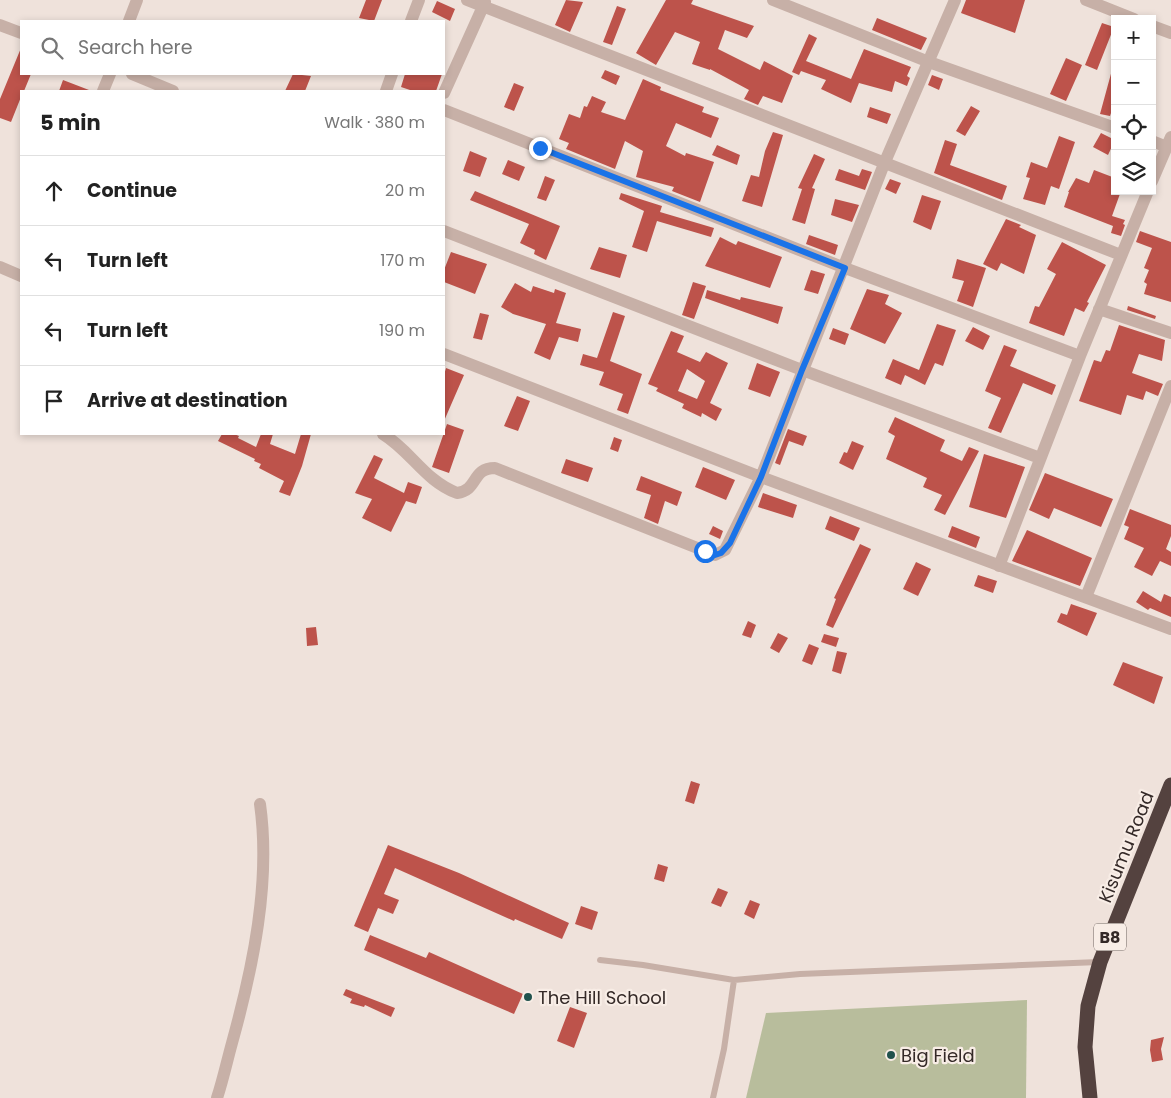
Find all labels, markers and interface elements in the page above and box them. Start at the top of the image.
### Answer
map controls [1111,15,1156,195]
button: + [1111,15,1156,60]
search box [20,20,445,75]
icon: search [38,34,66,62]
text: Search here [78,34,192,61]
button: − [1111,60,1156,105]
button: locate [1111,105,1156,150]
text: 5 min [40,108,101,137]
text: Walk · 380 m [324,111,425,134]
route end [529,137,552,160]
button: layers [1111,150,1156,195]
icon: ahead [40,177,68,205]
text: Continue [87,177,177,204]
text: 20 m [385,179,425,202]
icon: left [40,247,68,275]
text: Turn left [87,247,168,274]
text: 170 m [380,249,425,272]
icon: left [40,317,68,345]
text: Turn left [87,317,168,344]
text: 190 m [379,319,425,342]
icon: arrive [40,387,68,415]
text: Arrive at destination [87,387,288,414]
route start [694,540,717,563]
street label: Kisumu Road [1092,788,1160,906]
road number: B8 [1094,924,1126,950]
place label: The Hill School [538,985,666,1010]
marker: The Hill School [522,991,534,1003]
place label: Big Field [901,1043,975,1068]
marker: Big Field [885,1049,897,1061]

